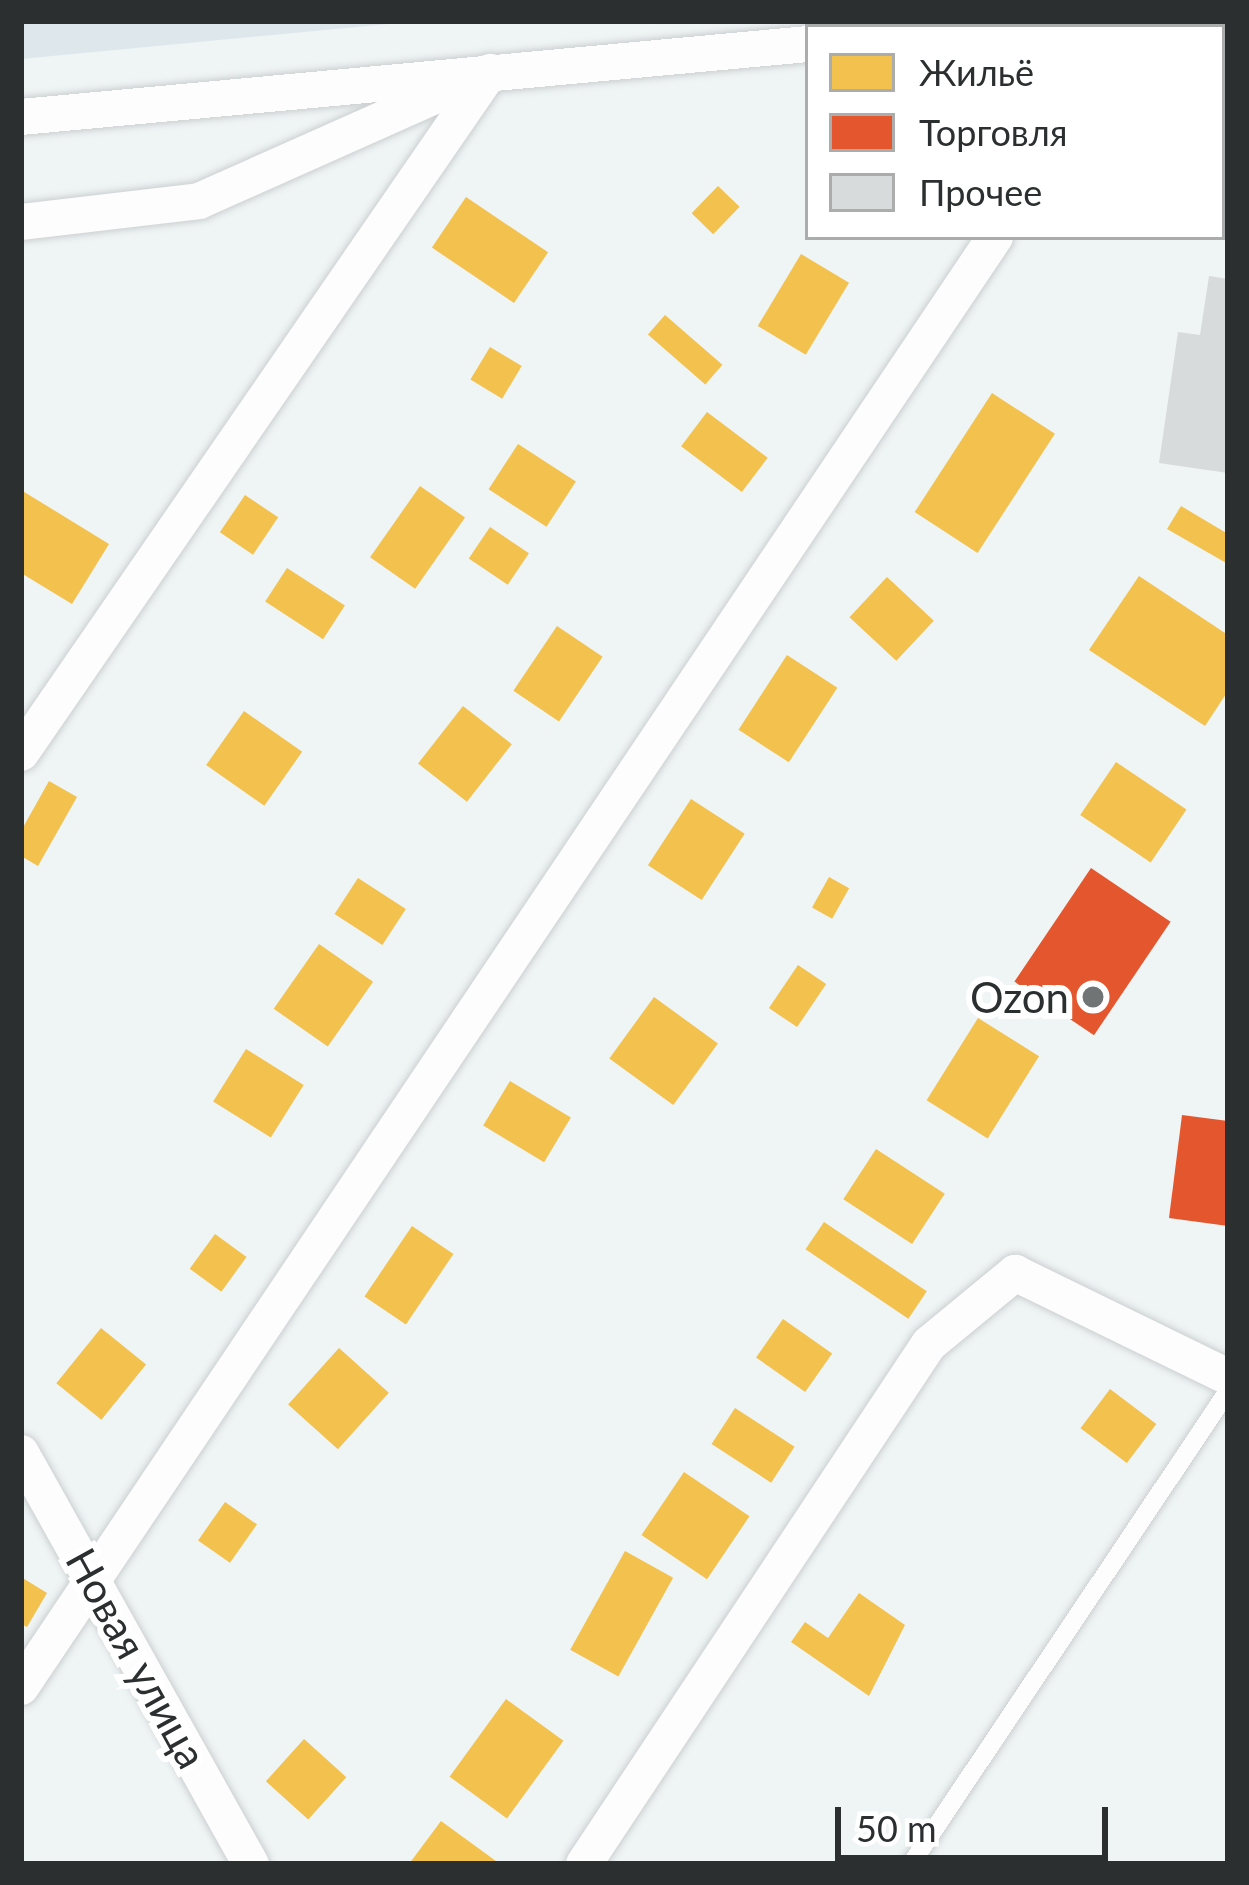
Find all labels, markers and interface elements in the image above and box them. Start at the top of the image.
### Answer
legend [805,24,1225,240]
text: Жильё [919,50,1034,94]
text: Торговля [919,110,1068,154]
text: Прочее [919,170,1042,214]
place label: Ozon [970,972,1069,1022]
marker: Ozon [1080,984,1106,1010]
street label: Новая улица [56,1539,218,1777]
scale bar [841,1783,1114,1857]
text: 50 m [856,1806,937,1850]

